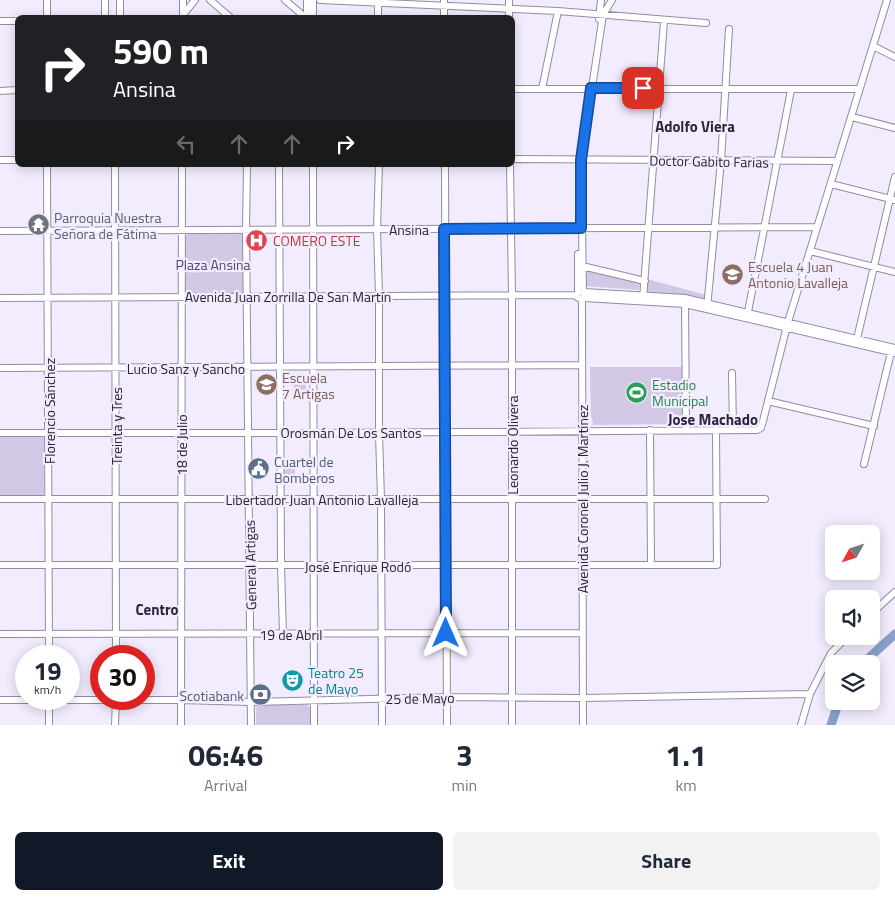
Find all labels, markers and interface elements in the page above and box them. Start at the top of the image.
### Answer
text: 590 m [113,24,209,78]
icon: right [30,35,95,100]
pin [622,67,664,109]
text: Ansina [113,72,176,106]
icon: arrive [629,74,657,102]
district label: Adolfo Viera [655,115,735,138]
icon: left [172,130,200,158]
icon: ahead [225,130,253,158]
icon: ahead [278,130,306,158]
icon: right [331,130,359,158]
street label: Doctor Gabito Farias [649,149,769,173]
place label: Parroquia Nuestra Señora de Fátima [54,207,161,244]
temple icon: Parroquia Nuestra Señora de Fátima [26,213,50,237]
street label: Ansina [389,219,429,240]
hospital icon: COMERO ESTE [245,228,269,252]
place label: COMERO ESTE [273,230,361,251]
park label: Plaza Ansina [176,254,250,275]
place label: Escuela 4 Juan Antonio Lavalleja [748,256,848,293]
school or university icon: Escuela 4 Juan Antonio Lavalleja [720,262,744,286]
street label: Avenida Juan Zorrilla De San Martín [185,286,391,307]
street label: Florencio Sánchez [39,358,60,464]
street label: Lucio Sanz y Sancho [127,358,245,379]
place label: Escuela 7 Artigas [282,367,335,404]
school or university icon: Escuela 7 Artigas [254,373,278,397]
place label: Estadio Municipal [652,374,709,411]
sports icon: Estadio Municipal [624,380,648,404]
street label: Treinta y Tres [106,387,127,465]
street label: Leonardo Olivera [502,395,523,495]
street label: Avenida Coronel Julio J. Martínez [572,405,593,593]
district label: Jose Machado [668,408,758,431]
street label: 18 de Julio [171,414,192,476]
street label: Orosmán De Los Santos [281,422,421,443]
place label: Cuartel de Bomberos [274,451,335,488]
public building icon: Cuartel de Bomberos [246,457,270,481]
street label: Libertador Juan Antonio Lavalleja [226,489,418,510]
street label: General Artigas [239,520,261,610]
north arrow [825,525,880,580]
map controls [825,525,880,710]
street label: José Enrique Rodó [305,556,411,577]
button: sound [825,590,880,645]
district label: Centro [136,598,179,621]
position arrow [419,606,471,658]
street label: 19 de Abril [259,624,323,645]
speed limit sign: 30 [90,645,155,710]
text: 19 [33,652,62,690]
button: layers [825,655,880,710]
place label: Teatro 25 de Mayo [308,662,364,699]
theatre icon: Teatro 25 de Mayo [280,668,304,692]
text: km/h [34,680,61,699]
bank icon: Scotiabank [248,683,272,707]
place label: Scotiabank [179,685,244,706]
street label: 25 de Mayo [385,687,455,709]
text: 06:46 [188,732,263,778]
text: 3 [456,732,473,778]
text: 1.1 [665,732,707,778]
text: Arrival [204,773,247,797]
text: min [452,773,477,797]
text: km [675,773,697,797]
button: Exit [15,832,443,890]
button: Share [453,832,880,890]

